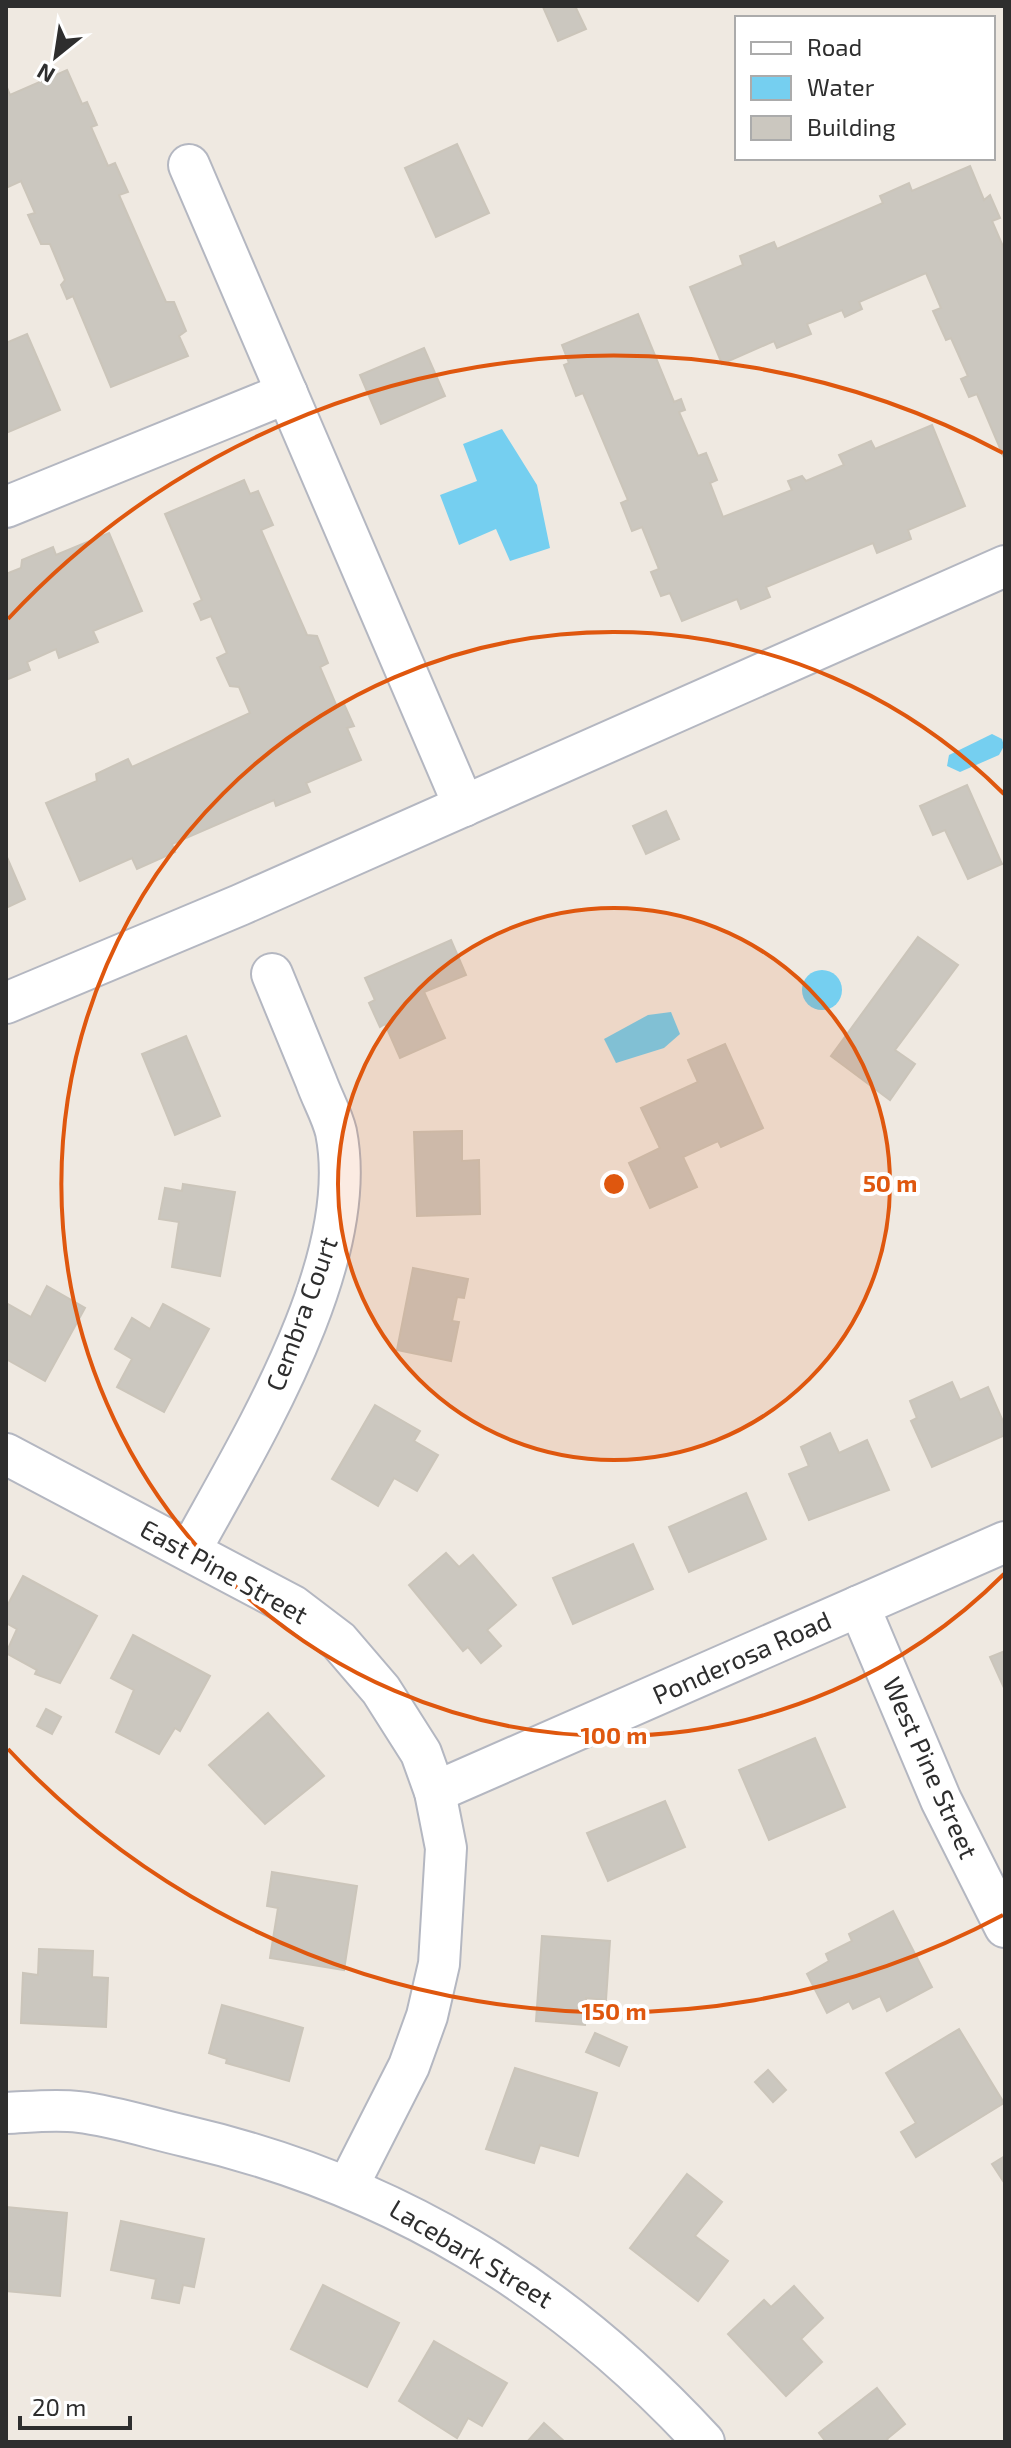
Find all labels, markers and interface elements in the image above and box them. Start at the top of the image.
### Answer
north arrow [16,16,96,96]
legend [735,16,995,160]
text: Road [807,32,862,61]
text: N [32,59,59,89]
text: Water [807,72,875,101]
text: Building [807,112,896,141]
text: 50 m [863,1168,917,1197]
centre of rings [600,1170,628,1198]
street label: Cembra Court [258,1232,343,1395]
street label: East Pine Street [136,1512,314,1630]
street label: Ponderosa Road [647,1603,835,1710]
street label: West Pine Street [877,1672,985,1863]
text: 100 m [581,1720,647,1749]
text: 150 m [581,1996,647,2025]
street label: Lacebark Street [385,2192,559,2314]
scale bar [20,2380,130,2430]
text: 20 m [32,2392,86,2421]

